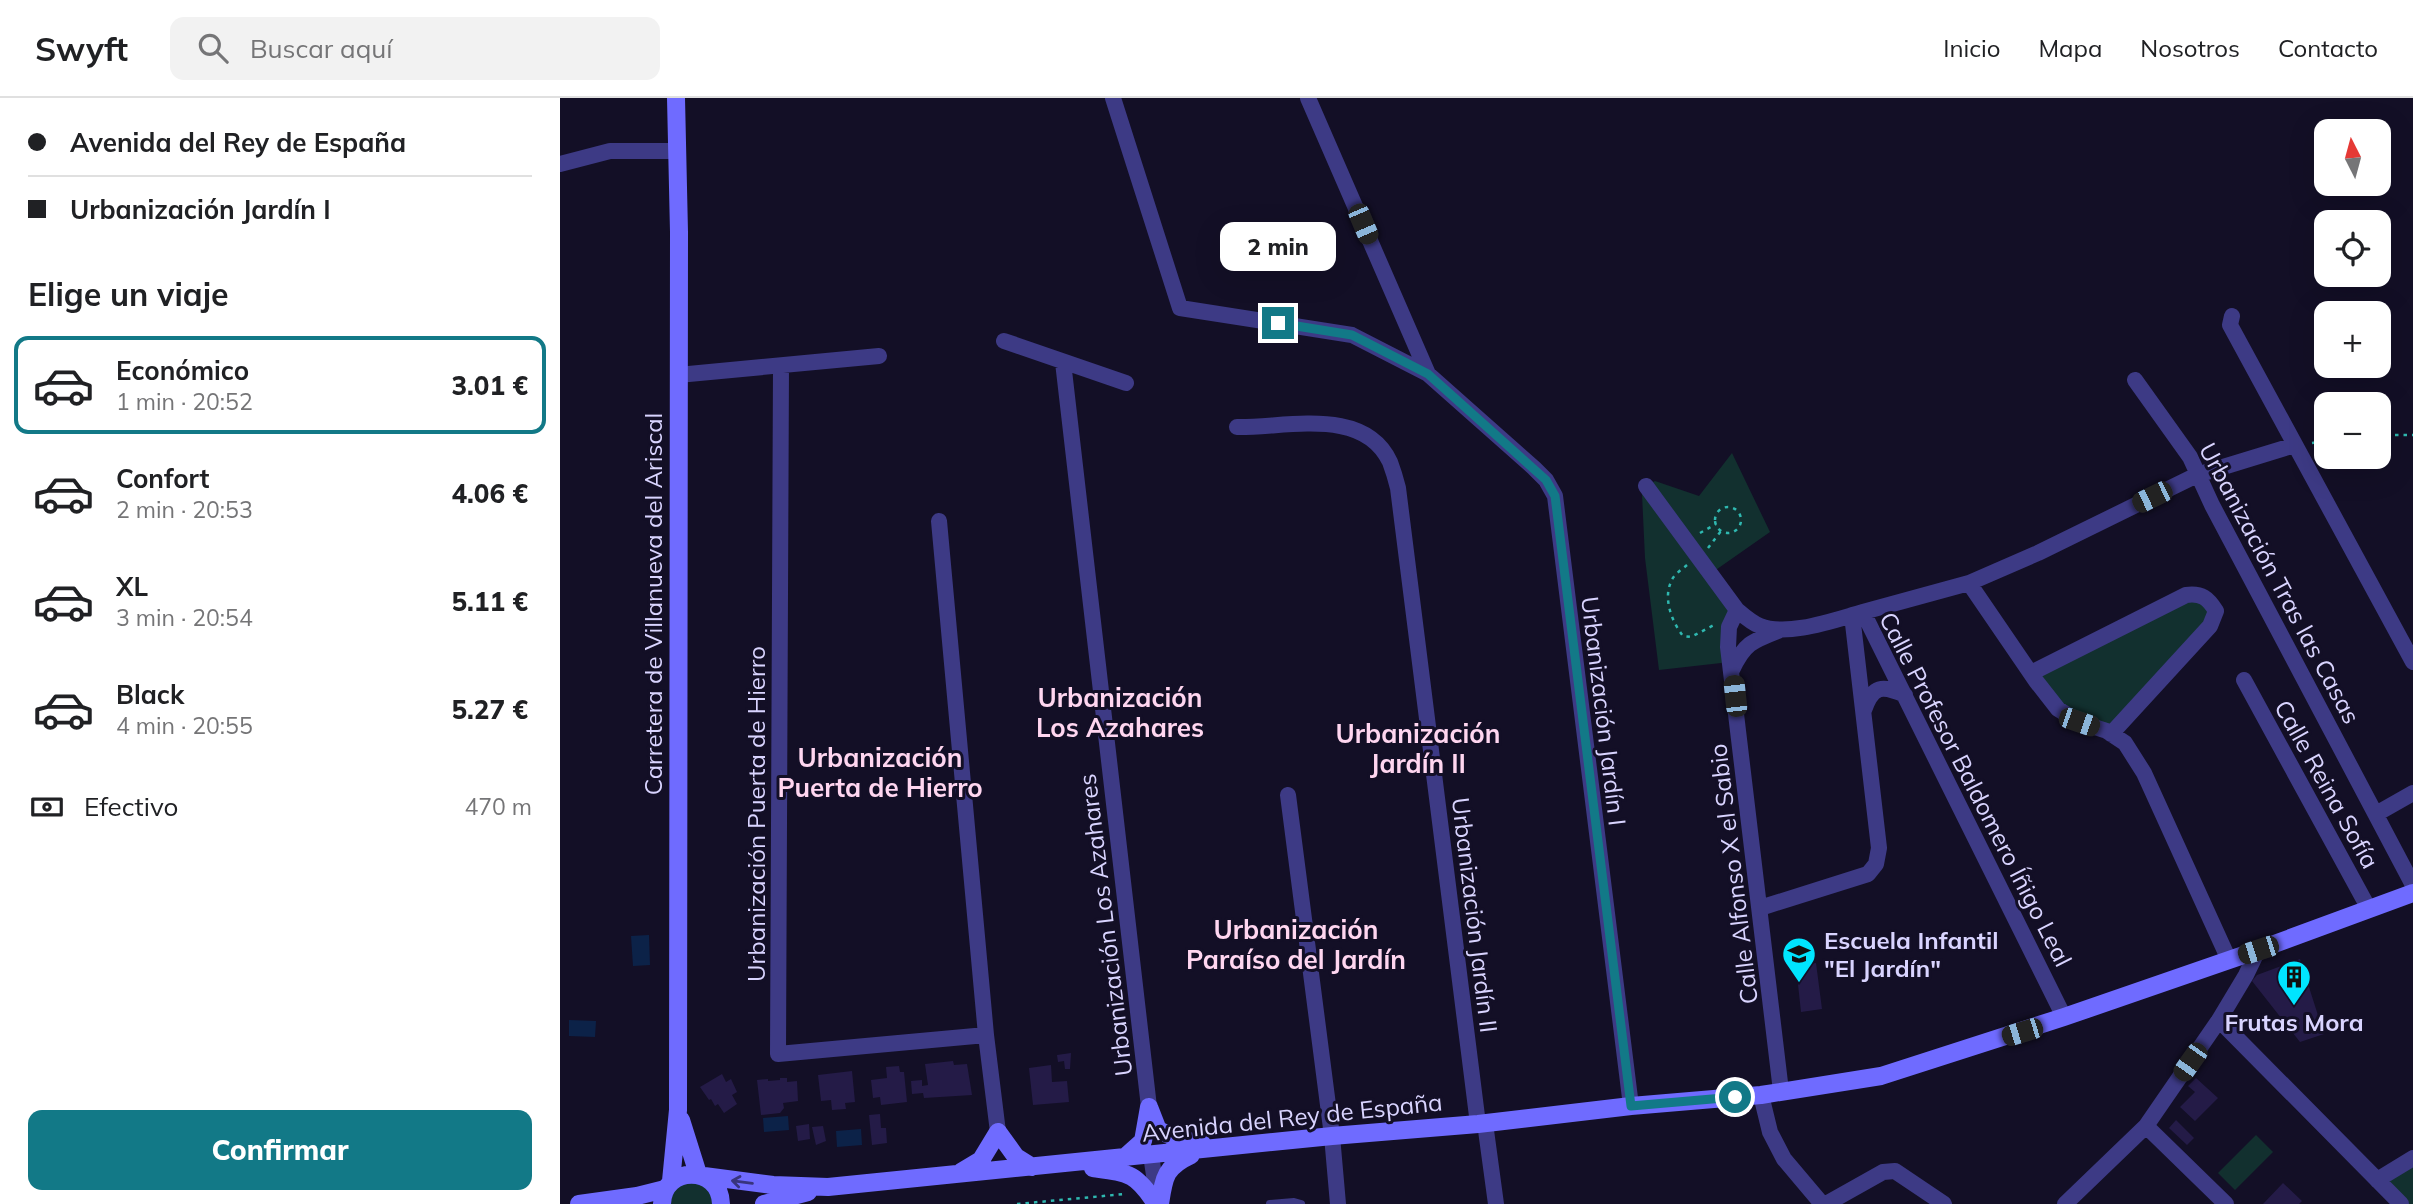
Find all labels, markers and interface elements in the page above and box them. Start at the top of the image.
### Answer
search box [170,17,660,80]
text: Swyft [35,28,128,69]
icon: search [194,29,232,67]
text: Buscar aquí [250,32,392,65]
text: Inicio [1943,33,2000,63]
text: Mapa [2038,33,2102,63]
text: Nosotros [2140,33,2240,63]
text: Contacto [2278,33,2378,63]
north arrow [2314,119,2390,196]
map controls [2314,119,2391,469]
text: Avenida del Rey de España [70,126,406,159]
text: Urbanización Jardín I [70,193,331,226]
car [1346,201,1381,247]
button: locate [2314,210,2391,287]
callout: 2 min [1220,222,1336,271]
text: 2 min [1247,232,1309,261]
text: Elige un viaje [28,274,229,314]
button: + [2314,301,2391,378]
route end [1262,307,1294,339]
icon: car [32,354,95,417]
text: Económico [116,354,249,387]
text: 3.01 € [452,369,528,402]
text: 1 min · 20:52 [116,387,253,416]
button: − [2314,392,2391,469]
street label: Carretera de Villanueva del Ariscal [638,413,668,795]
street label: Urbanización Tras las Casas [2193,437,2367,729]
icon: car [32,462,95,525]
text: Confort [116,462,209,495]
text: 4.06 € [452,477,528,510]
car [2129,478,2176,516]
text: 2 min · 20:53 [116,495,253,524]
icon: car [32,570,95,633]
text: XL [116,570,148,603]
text: 5.11 € [452,585,528,618]
street label: Urbanización Jardín I [1575,595,1633,827]
text: 3 min · 20:54 [116,603,253,632]
street label: Calle Profesor Baldomero Íñigo Leal [1873,607,2079,971]
street label: Urbanización Puerta de Hierro [741,646,771,982]
car [1723,674,1748,718]
icon: car [32,678,95,741]
text: Black [116,678,184,711]
district label: Urbanización Los Azahares [1036,681,1204,744]
text: 5.27 € [452,693,528,726]
street label: Calle Reina Sofía [2268,695,2386,873]
car [2056,705,2103,739]
text: 4 min · 20:55 [116,711,253,740]
district label: Urbanización Jardín II [1336,717,1500,780]
district label: Urbanización Puerta de Hierro [777,741,983,804]
street label: Calle Alfonso X el Sabio [1702,742,1764,1006]
street label: Urbanización Los Azahares [1072,772,1138,1078]
icon: cash [28,788,66,826]
text: Efectivo [84,790,178,823]
text: 470 m [464,792,532,821]
street label: Urbanización Jardín II [1446,796,1504,1034]
district label: Urbanización Paraíso del Jardín [1186,913,1406,976]
place label: Escuela Infantil "El Jardín" [1824,925,1998,983]
car [2235,934,2282,966]
school or university icon: Escuela Infantil "El Jardín" [1780,935,1818,984]
building icon: Frutas Mora [2275,958,2313,1007]
place label: Frutas Mora [2224,1007,2364,1037]
car [1999,1016,2046,1048]
car [2170,1039,2211,1085]
route start [1719,1081,1751,1113]
street label: Avenida del Rey de España [1140,1086,1444,1148]
button: Confirmar [28,1110,532,1190]
one-way arrow [731,1175,753,1188]

